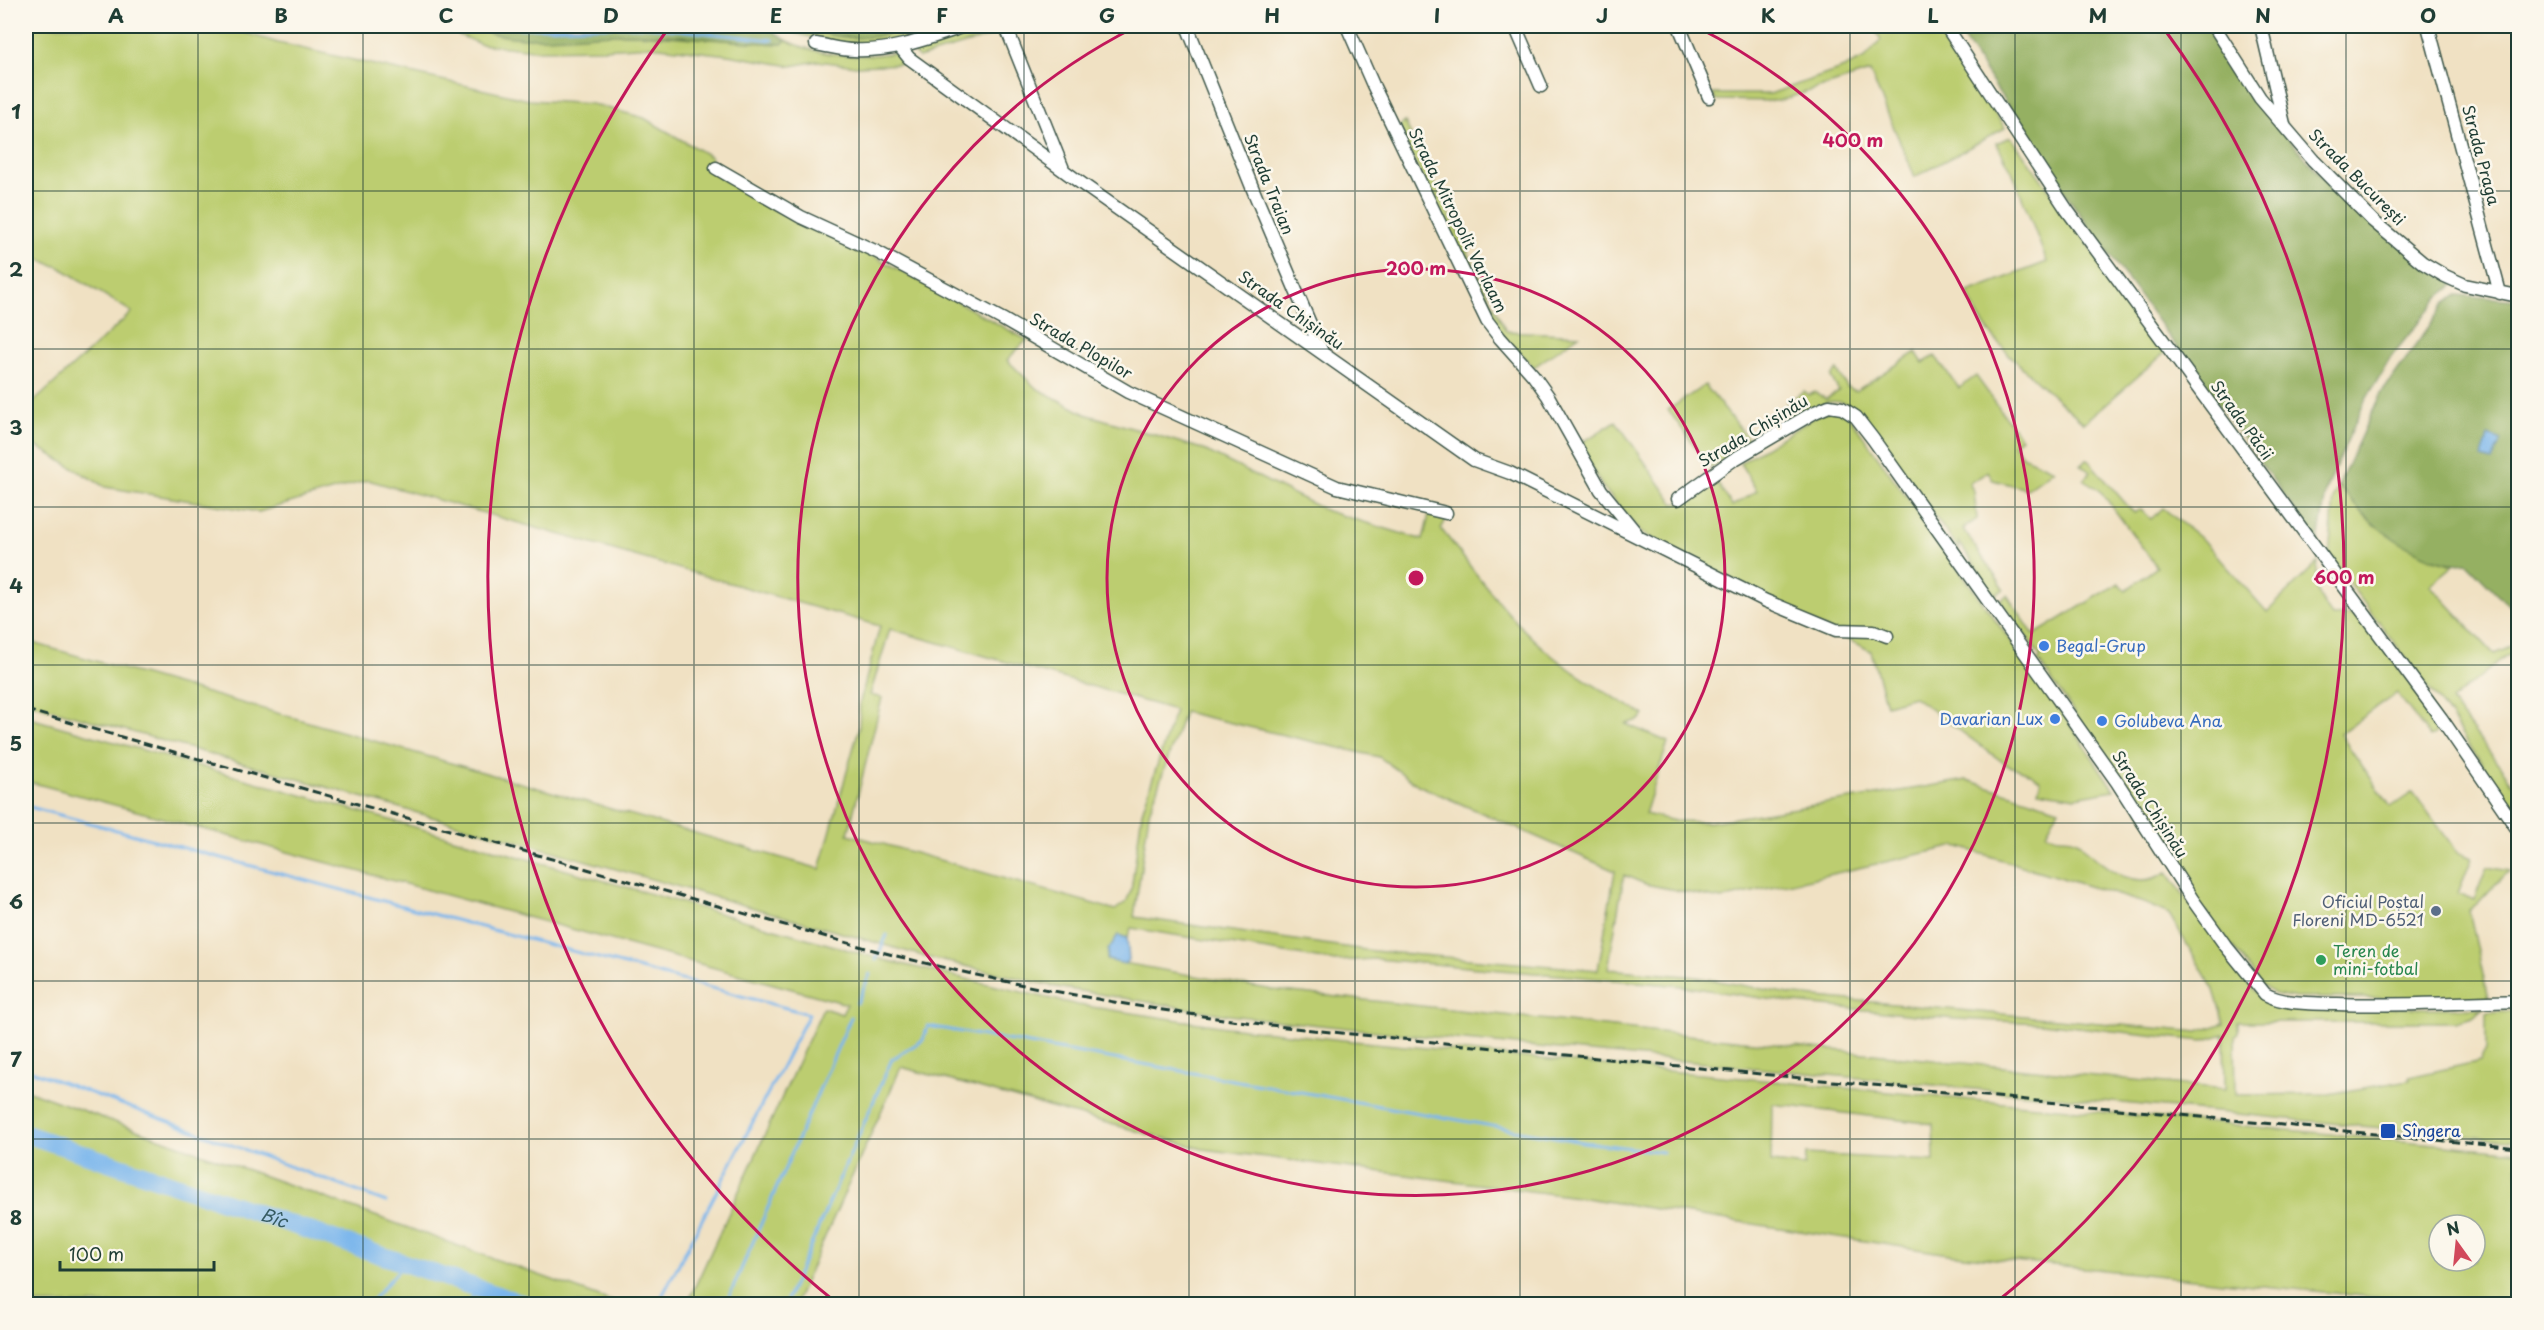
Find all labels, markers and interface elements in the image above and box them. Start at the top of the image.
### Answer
text: A [108,0,124,30]
text: B [274,0,288,30]
text: C [438,0,454,30]
text: D [603,0,619,30]
text: E [770,0,782,30]
text: F [936,0,948,30]
text: G [1099,0,1115,30]
text: H [1264,0,1280,30]
text: I [1434,0,1440,30]
text: J [1596,0,1608,30]
text: K [1761,0,1776,30]
text: L [1927,0,1939,30]
text: M [2089,0,2107,30]
text: N [2255,0,2271,30]
text: O [2420,0,2436,30]
text: 1 [11,96,21,126]
street label: Strada Praga [2457,102,2507,208]
street label: Strada București [2304,122,2412,230]
street label: Strada Mitropolit Varlaam [1404,123,1514,316]
text: 400 m [1823,126,1883,153]
street label: Strada Traian [1239,130,1301,238]
text: 2 [9,254,23,284]
text: 200 m [1386,254,1446,281]
street label: Strada Chișinău [1234,264,1349,355]
street label: Strada Plopilor [1026,306,1138,385]
street label: Strada Păcii [2206,375,2280,464]
street label: Strada Chișinău [1693,388,1812,473]
text: 3 [9,412,23,442]
text: 600 m [2313,563,2375,590]
centre of rings [1406,568,1426,588]
text: 4 [9,570,23,600]
place label: Begal-Grup [2056,633,2146,657]
marker: Begal-Grup [2037,639,2051,653]
place label: Davarian Lux [1940,706,2043,730]
place label: Golubeva Ana [2114,708,2223,732]
marker: Davarian Lux [2048,712,2062,726]
marker: Golubeva Ana [2095,714,2109,728]
text: 5 [10,728,22,758]
street label: Strada Chișinău [2107,745,2195,862]
text: 6 [9,886,23,916]
place label: Oficiul Poștal Floreni MD-6521 [2292,889,2424,931]
marker: Oficiul Poștal Floreni MD-6521 [2429,904,2443,918]
place label: Teren de mini-fotbal [2333,938,2418,980]
marker: Teren de mini-fotbal [2314,953,2328,967]
text: 7 [10,1044,22,1074]
place label: Sîngera [2402,1118,2461,1142]
marker: Sîngera [2379,1122,2397,1140]
water label: Bîc [258,1200,293,1235]
text: 8 [10,1202,22,1232]
north arrow [2427,1213,2487,1273]
text: N [2444,1214,2462,1241]
scale bar [60,1234,214,1272]
text: 100 m [69,1240,124,1267]

